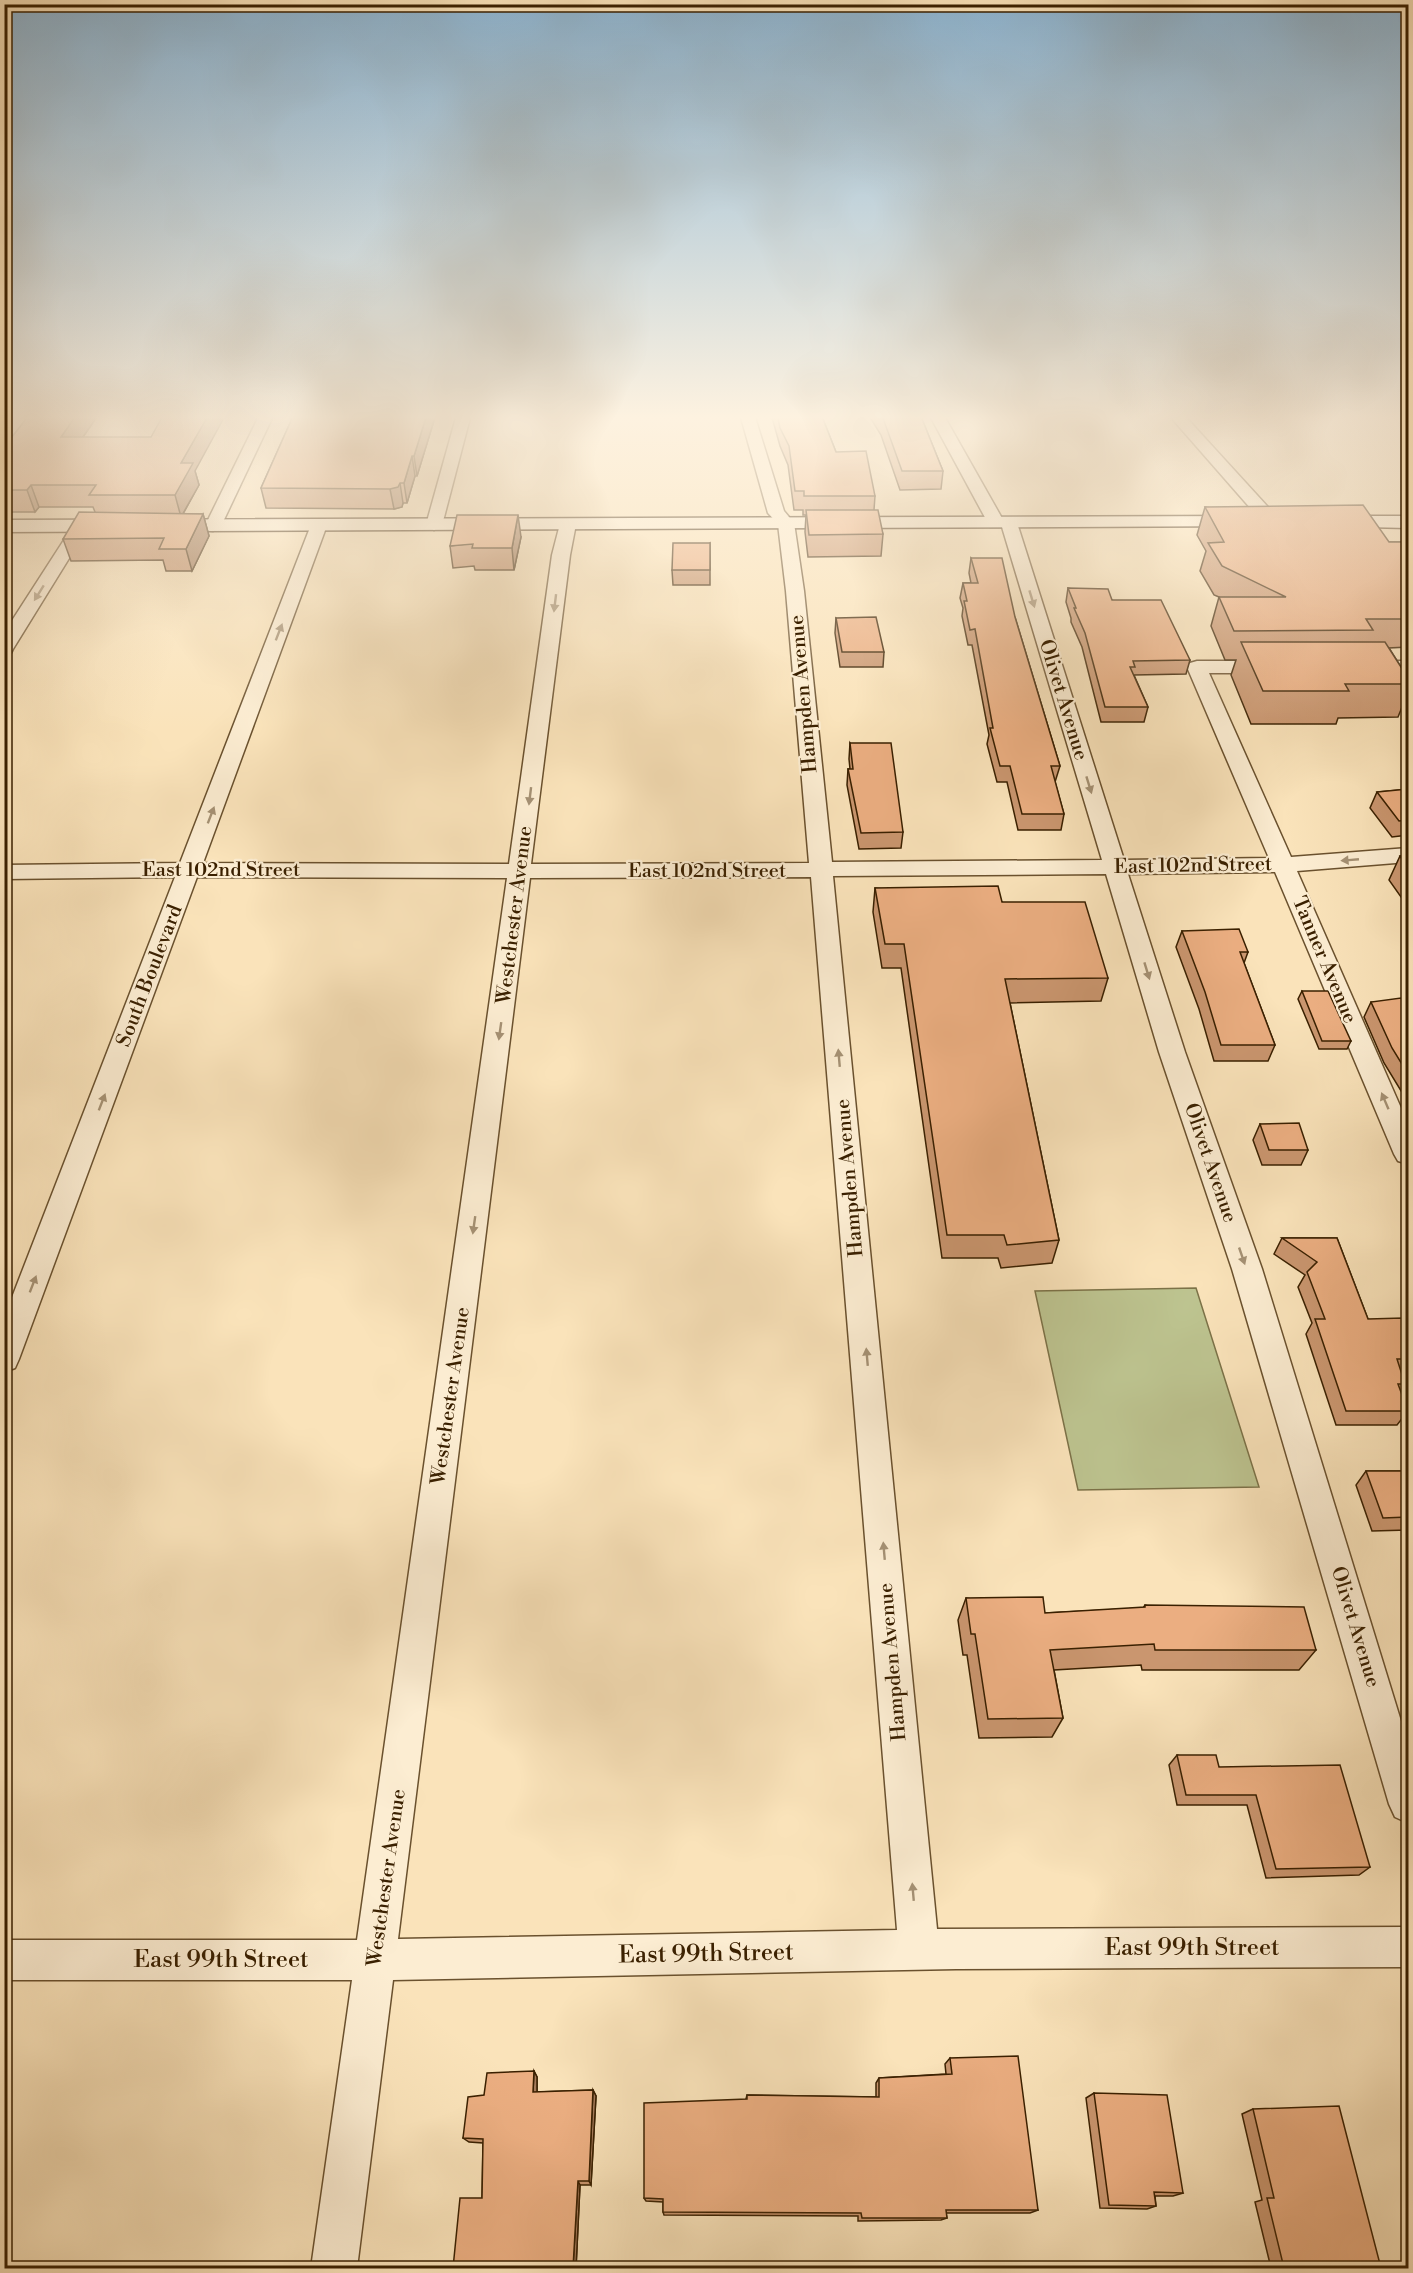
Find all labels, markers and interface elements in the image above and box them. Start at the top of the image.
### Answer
one-way arrow [34,585,45,602]
one-way arrow [1028,590,1037,608]
one-way arrow [550,593,559,612]
street label: Hampden Avenue [785,614,823,774]
one-way arrow [275,623,285,641]
street label: Olivet Avenue [1033,637,1093,763]
one-way arrow [1085,776,1094,794]
one-way arrow [526,787,535,806]
one-way arrow [206,806,216,824]
street label: Westchester Avenue [492,824,538,1007]
street label: East 102nd Street [1114,852,1272,880]
one-way arrow [1341,855,1360,865]
street label: East 102nd Street [142,858,300,883]
street label: East 102nd Street [628,859,786,884]
street label: Tanner Avenue [1286,893,1362,1027]
street label: South Boulevard [111,901,189,1050]
one-way arrow [1143,962,1152,980]
one-way arrow [495,1022,504,1041]
one-way arrow [834,1049,844,1068]
one-way arrow [1380,1091,1390,1109]
one-way arrow [98,1093,107,1111]
street label: Hampden Avenue [831,1098,869,1258]
street label: Olivet Avenue [1178,1100,1242,1226]
one-way arrow [469,1215,479,1234]
one-way arrow [1238,1247,1247,1265]
one-way arrow [28,1275,38,1293]
street label: Westchester Avenue [426,1305,476,1488]
one-way arrow [862,1347,872,1366]
one-way arrow [879,1541,889,1560]
street label: Olivet Avenue [1325,1564,1385,1690]
street label: Hampden Avenue [874,1582,912,1742]
street label: Westchester Avenue [362,1787,412,1970]
one-way arrow [909,1882,918,1901]
street label: East 99th Street [1104,1933,1280,1963]
street label: East 99th Street [618,1937,794,1971]
street label: East 99th Street [133,1945,309,1975]

